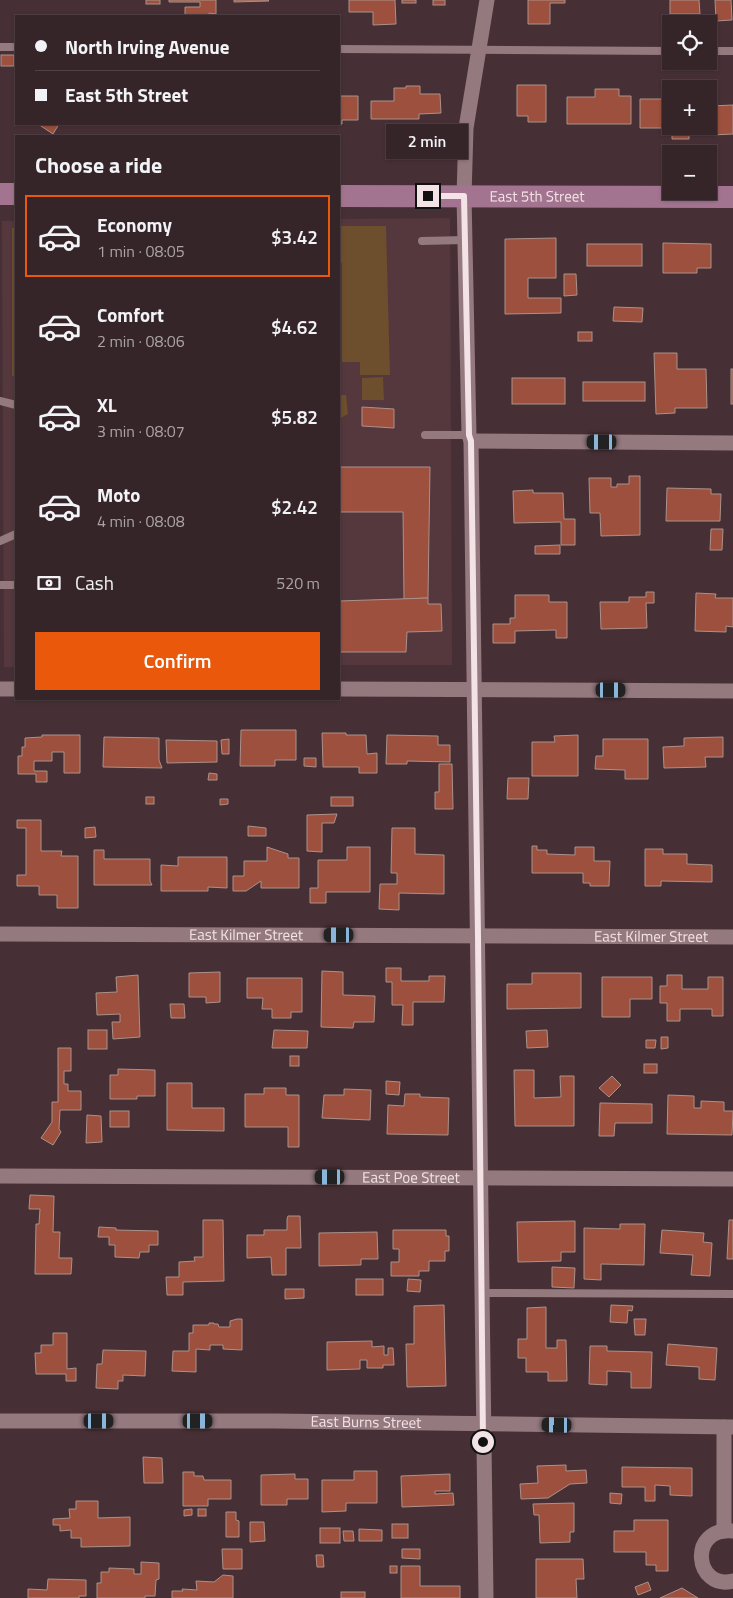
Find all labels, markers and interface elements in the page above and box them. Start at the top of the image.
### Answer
map controls [662,15,717,200]
button: locate [662,15,717,70]
text: North Irving Avenue [65,32,229,61]
text: East 5th Street [65,80,188,109]
button: + [662,80,717,135]
callout: 2 min [387,124,469,158]
text: 2 min [408,129,446,153]
button: − [662,145,717,200]
text: Choose a ride [35,148,162,182]
street label: East 5th Street [489,184,585,208]
route end [417,185,439,207]
text: Economy [97,210,172,239]
icon: car [37,214,82,259]
text: $3.42 [271,222,318,251]
text: 1 min · 08:05 [97,239,185,263]
text: Comfort [97,300,164,329]
icon: car [37,304,82,349]
text: $4.62 [271,312,318,341]
text: 2 min · 08:06 [97,329,185,353]
text: XL [97,390,117,419]
icon: car [37,394,82,439]
text: $5.82 [271,402,318,431]
text: 3 min · 08:07 [97,419,185,443]
car [587,435,617,450]
text: Moto [97,480,140,509]
icon: car [37,484,82,529]
text: $2.42 [271,492,318,521]
text: 4 min · 08:08 [97,509,185,533]
text: Cash [75,568,114,597]
icon: cash [35,569,63,597]
text: 520 m [276,571,320,595]
button: Confirm [35,632,320,690]
car [596,683,626,698]
street label: East Kilmer Street [189,923,304,946]
street label: East Kilmer Street [594,924,709,948]
car [324,928,354,943]
street label: East Poe Street [362,1165,461,1189]
car [315,1170,345,1185]
street label: East Burns Street [310,1409,422,1434]
car [84,1414,114,1429]
car [183,1414,213,1429]
car [541,1417,572,1433]
route start [472,1431,494,1453]

